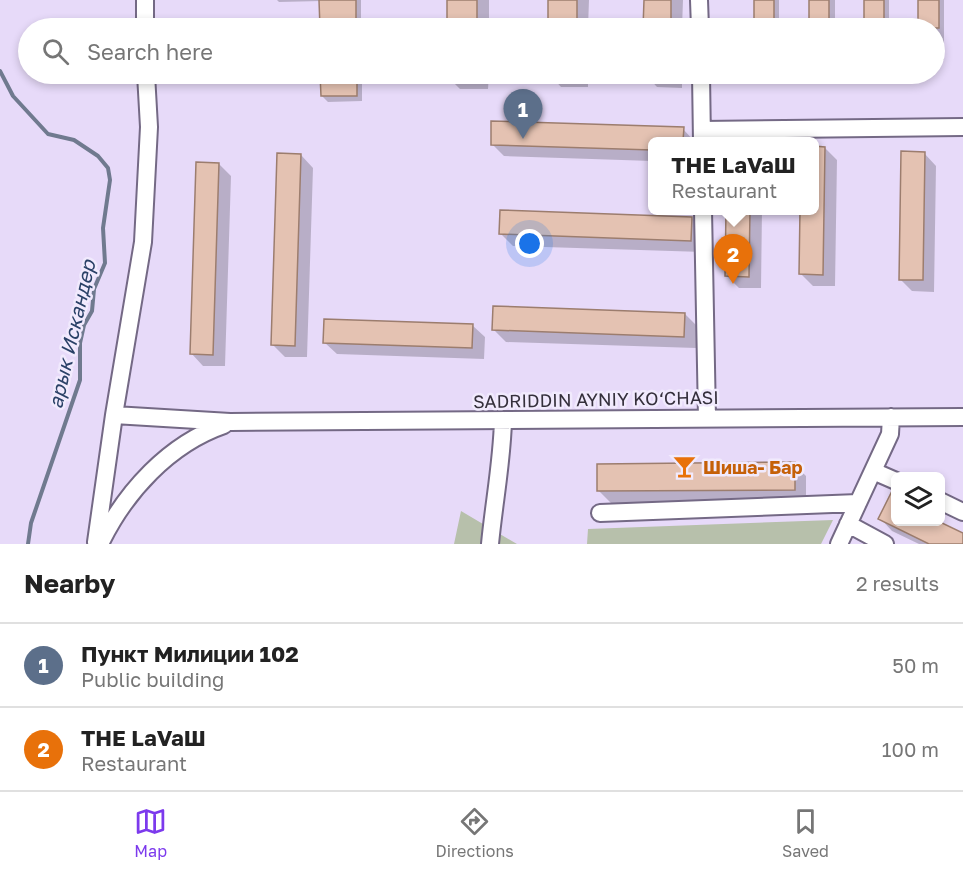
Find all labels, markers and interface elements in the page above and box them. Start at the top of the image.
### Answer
search box [18,18,945,84]
icon: search [39,35,72,68]
text: Search here [87,38,213,65]
pin: 1 [504,90,542,139]
popup [648,137,819,215]
text: THE LaVaШ [671,151,796,178]
text: Restaurant [671,178,777,202]
your location [515,229,544,258]
pin: 2 [714,234,752,284]
water label: арык Искандер [42,256,100,411]
street label: SADRIDDIN AYNIY KO‘CHASI [473,386,719,412]
bar icon: Шиша- Бар [672,454,698,480]
place label: Шиша- Бар [703,456,803,478]
map controls [891,472,945,526]
button: layers [891,472,945,526]
text: Nearby [24,568,115,599]
text: 2 results [856,571,939,595]
text: Пункт Милиции 102 [81,640,299,667]
text: 1 [38,653,49,677]
text: 50 m [892,653,939,677]
text: Public building [81,667,224,691]
text: THE LaVaШ [81,724,206,751]
text: 2 [37,737,50,761]
text: 100 m [882,737,939,761]
text: Restaurant [81,751,187,775]
tab: Map [134,805,167,861]
tab: Directions [436,805,514,861]
tab: Saved [782,805,829,861]

